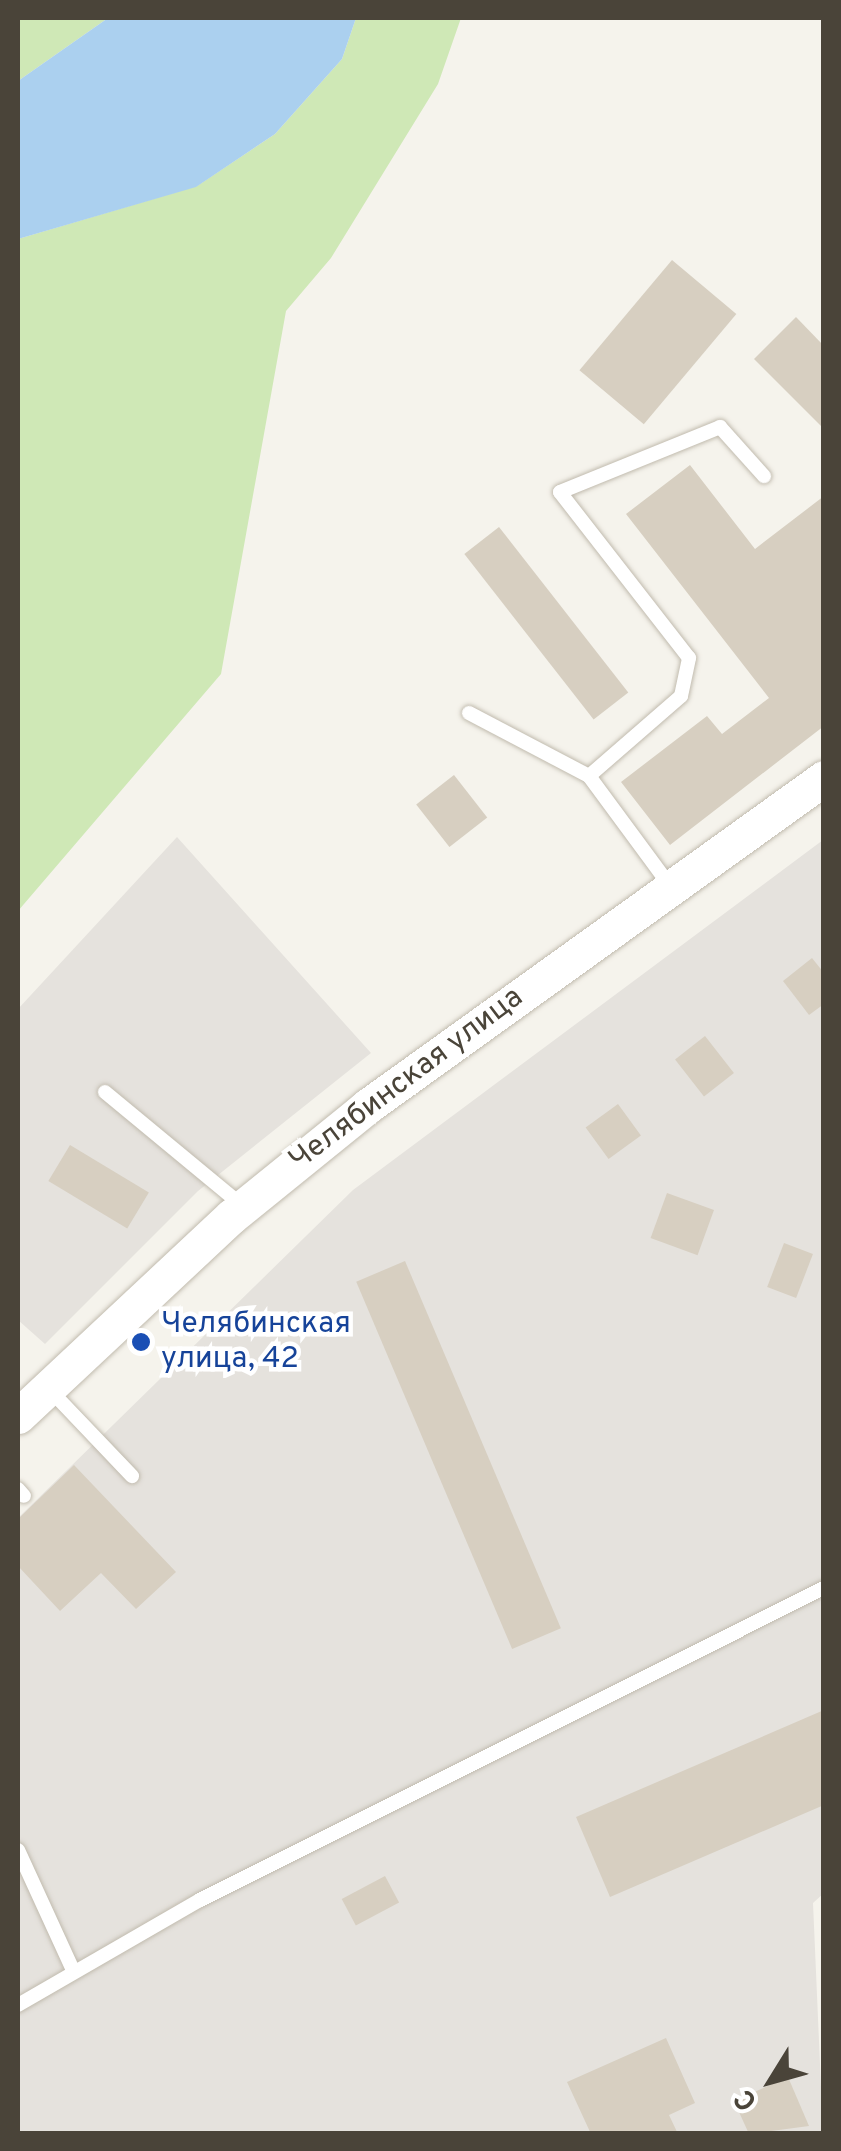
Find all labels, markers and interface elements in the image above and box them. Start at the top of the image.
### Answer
street label: Челябинская улица [283,980,531,1180]
place label: Челябинская улица, 42 [161,1307,351,1378]
marker: Челябинская улица, 42 [130,1331,152,1353]
north arrow [721,2031,821,2131]
text: С [727,2081,767,2117]

